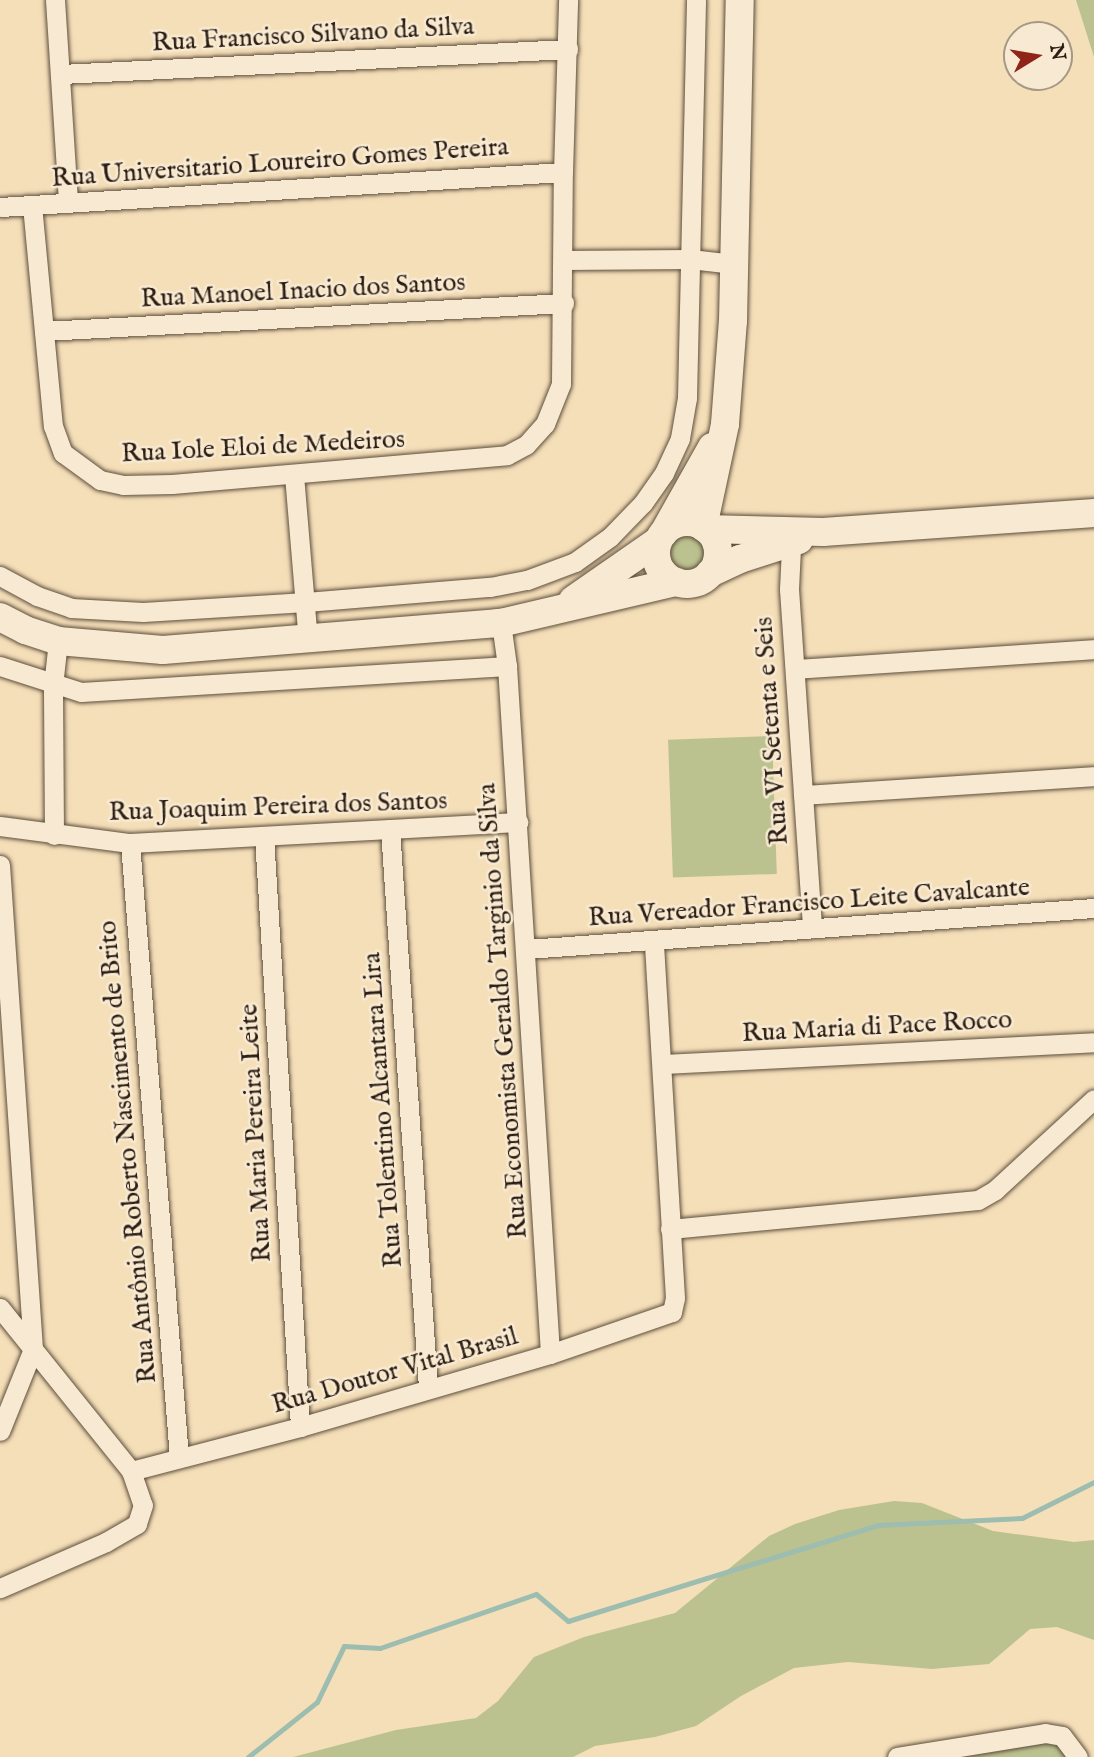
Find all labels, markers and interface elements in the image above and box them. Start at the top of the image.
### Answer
street label: Rua Francisco Silvano da Silva [151,11,475,59]
north arrow [1003,21,1073,91]
text: N [1043,42,1070,63]
street label: Rua Universitario Loureiro Gomes Pereira [50,131,510,195]
street label: Rua Manoel Inacio dos Santos [140,267,466,315]
street label: Rua Iole Eloi de Medeiros [120,424,406,470]
street label: Rua VI Setenta e Seis [748,616,796,846]
street label: Rua Economista Geraldo Targinio da Silva [472,782,534,1240]
street label: Rua Joaquim Pereira dos Santos [108,785,448,829]
street label: Rua Vereador Francisco Leite Cavalcante [587,872,1031,934]
street label: Rua Antônio Roberto Nascimento de Brito [92,919,164,1385]
street label: Rua Tolentino Alcantara Lira [356,951,410,1269]
street label: Rua Maria Pereira Leite [234,1003,278,1263]
street label: Rua Maria di Pace Rocco [741,1004,1013,1050]
street label: Rua Doutor Vital Brasil [268,1321,522,1421]

